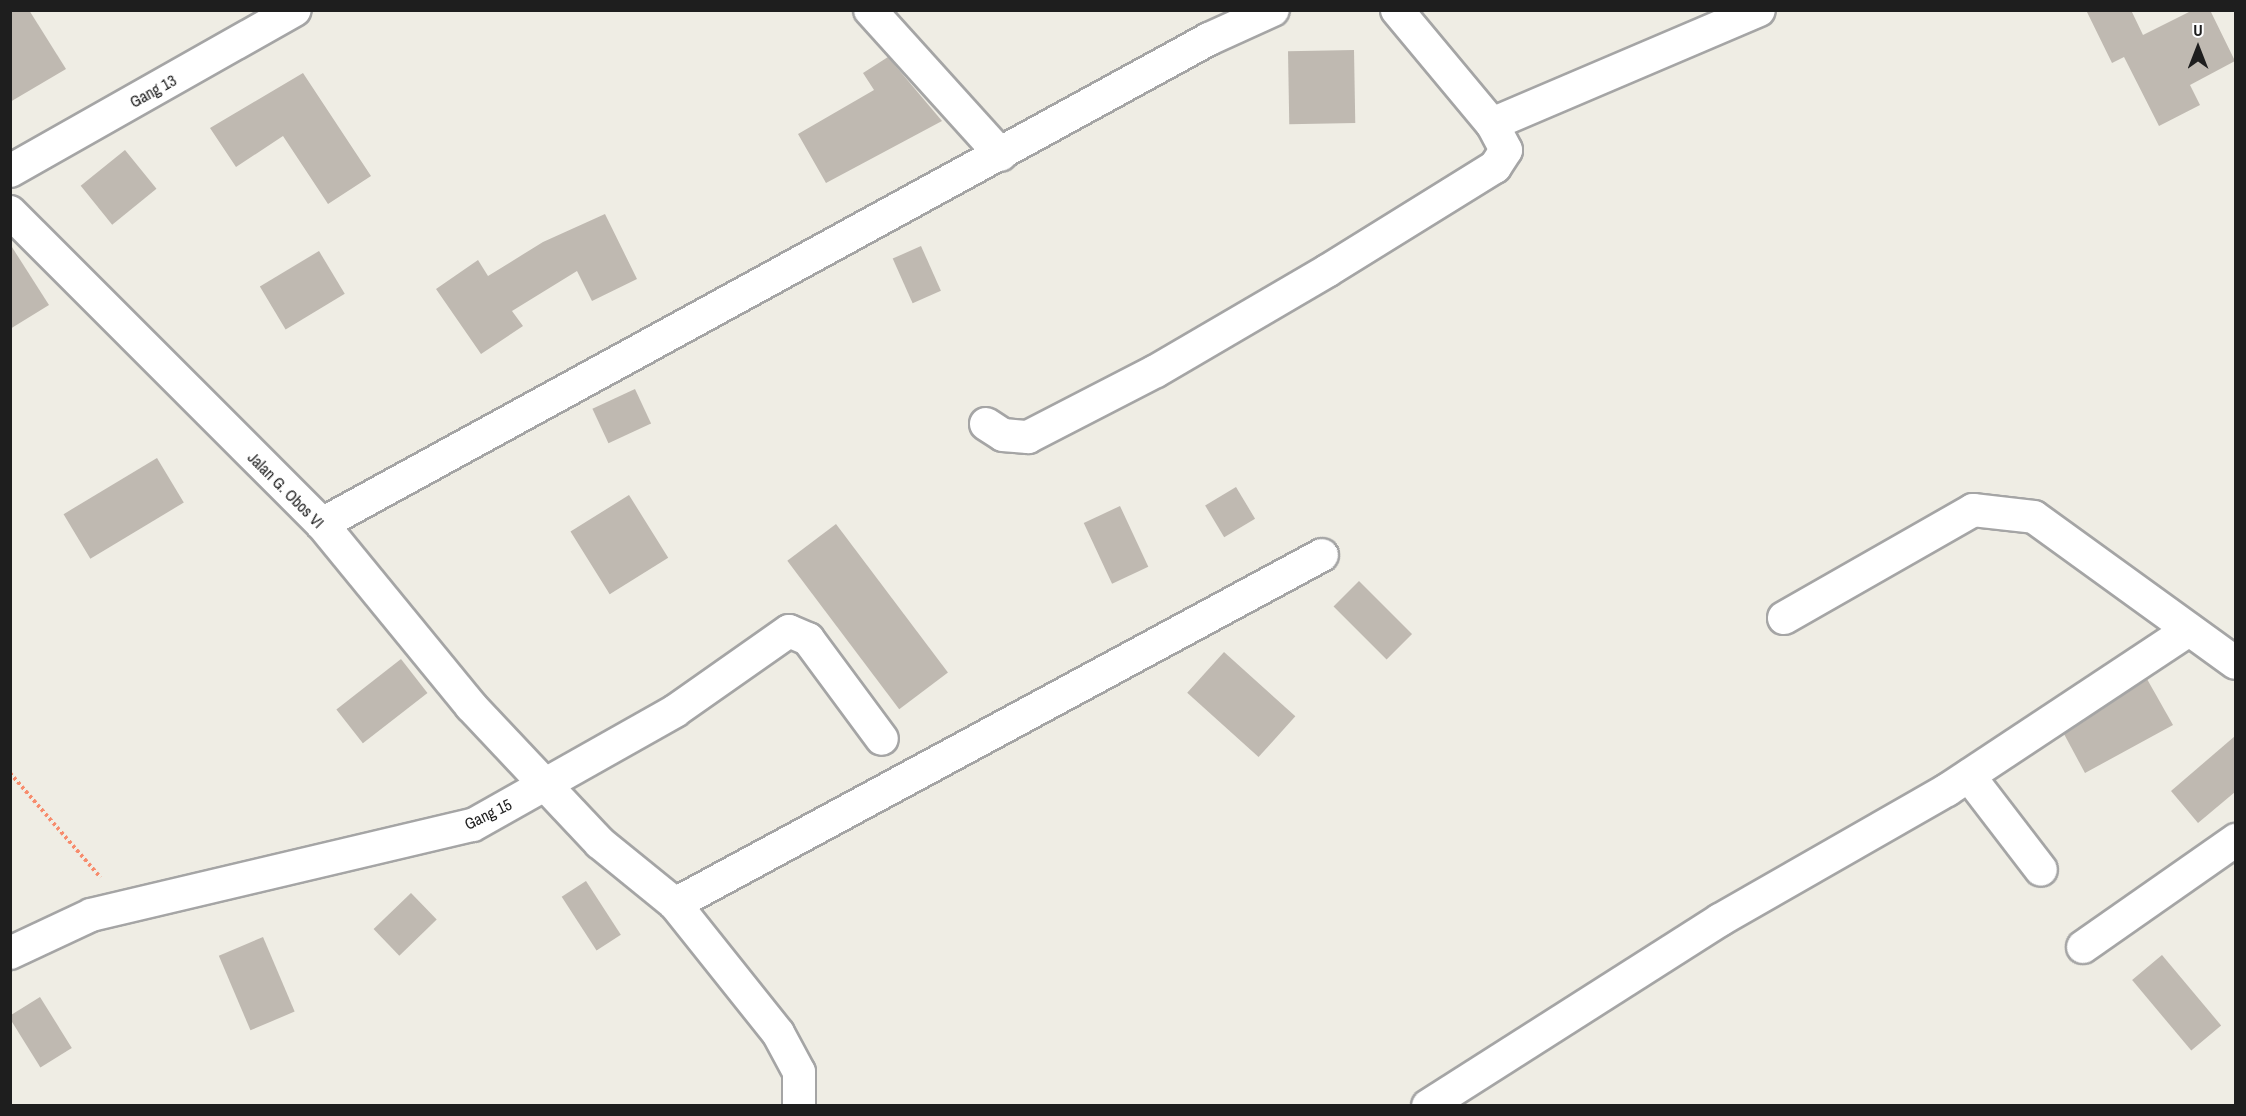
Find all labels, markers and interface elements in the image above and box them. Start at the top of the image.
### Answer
north arrow [2168,18,2228,78]
text: U [2193,19,2203,41]
street label: Gang 13 [126,70,180,112]
street label: Jalan G. Obos VI [244,448,328,532]
street label: Gang 15 [461,794,515,834]

